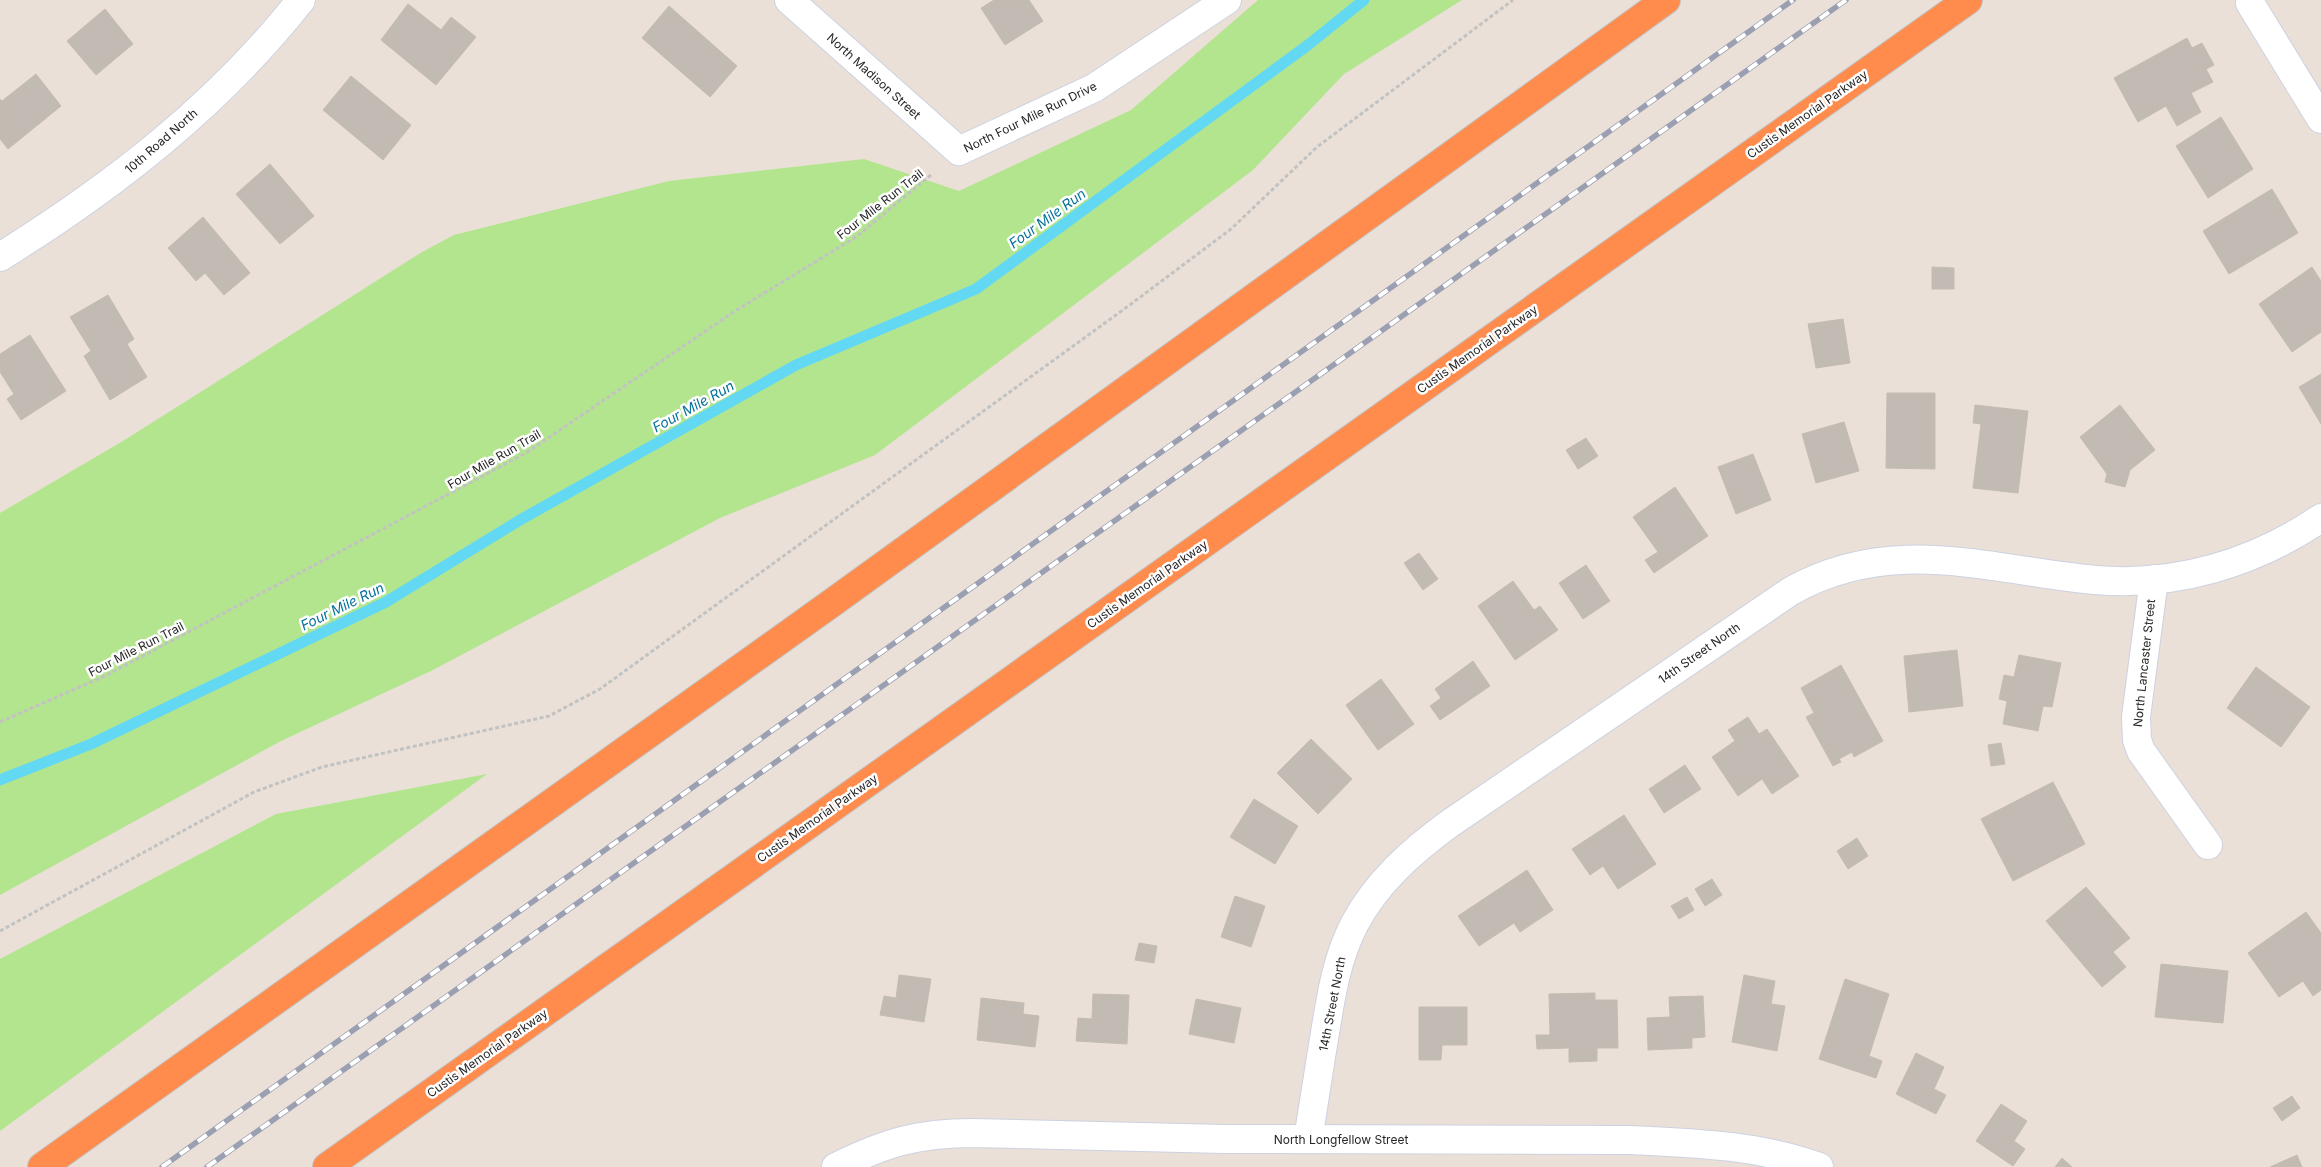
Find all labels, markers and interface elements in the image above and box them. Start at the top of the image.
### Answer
street label: North Madison Street [824,30,924,122]
street label: Custis Memorial Parkway [1744,66,1870,161]
street label: North Four Mile Run Drive [961,78,1099,156]
street label: 10th Road North [122,105,200,177]
street label: Four Mile Run Trail [834,166,926,242]
water label: Four Mile Run [1005,184,1089,252]
street label: Custis Memorial Parkway [1414,301,1540,396]
water label: Four Mile Run [649,377,737,435]
street label: Four Mile Run Trail [445,426,543,492]
street label: Custis Memorial Parkway [1084,536,1210,631]
water label: Four Mile Run [298,578,386,634]
street label: North Lancaster Street [2130,598,2158,728]
street label: Four Mile Run Trail [86,618,186,680]
street label: 14th Street North [1655,619,1743,687]
street label: Custis Memorial Parkway [754,770,880,865]
street label: 14th Street North [1315,955,1349,1053]
street label: Custis Memorial Parkway [424,1005,550,1100]
street label: North Longfellow Street [1274,1132,1408,1147]

